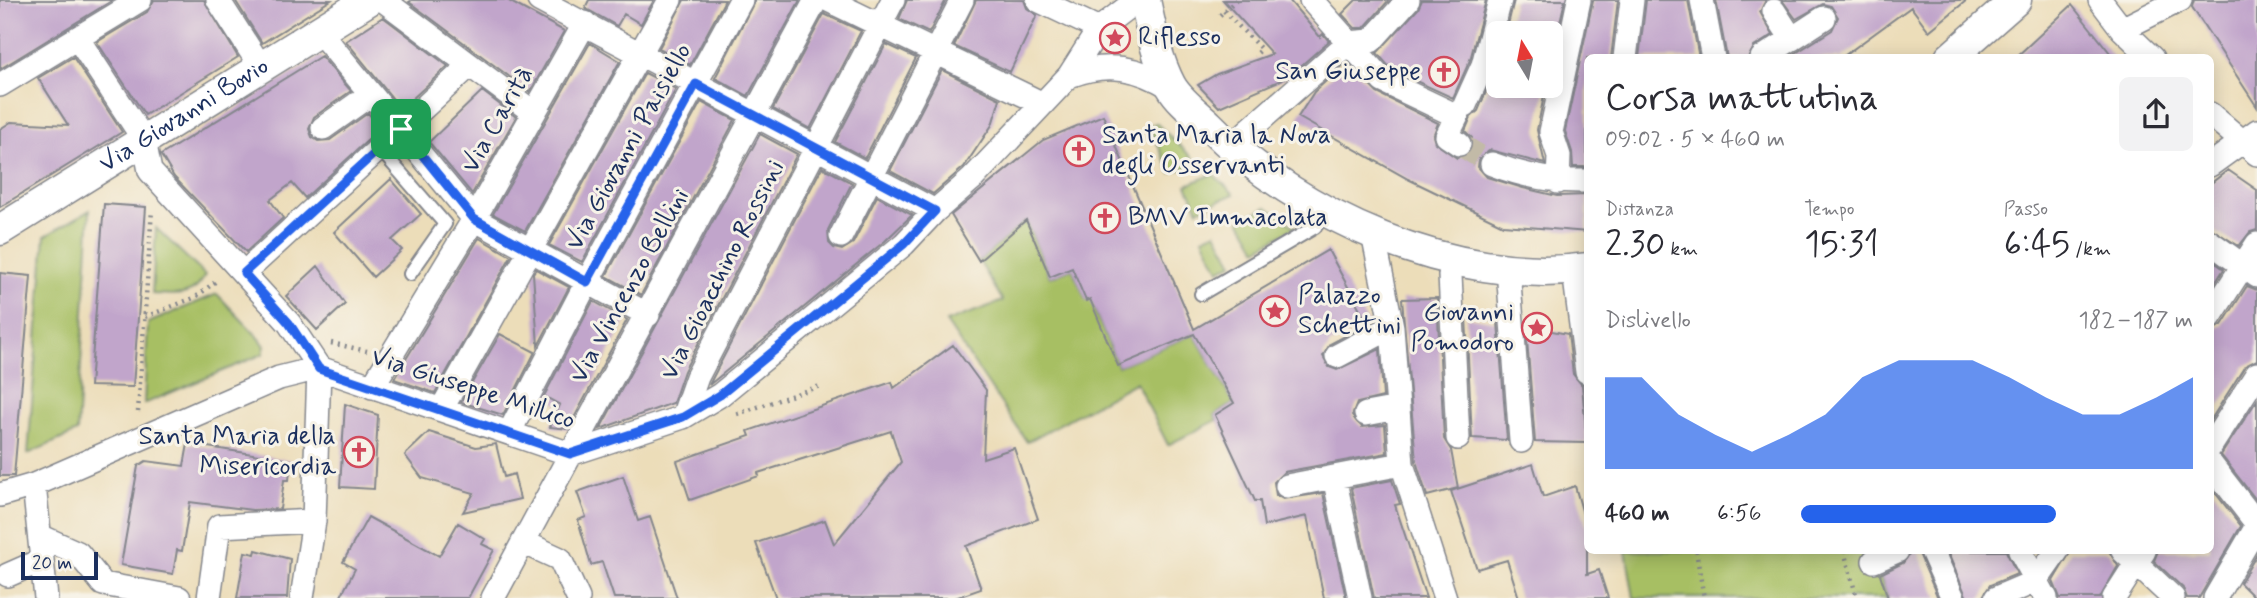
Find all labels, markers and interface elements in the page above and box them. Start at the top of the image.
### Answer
place icon: Riflesso [1098,21,1132,55]
place label: Riflesso [1138,21,1221,55]
north arrow [1486,21,1563,98]
map controls [1486,21,1563,98]
street label: Via Giovanni Paisiello [558,37,700,257]
street label: Via Giovanni Bovio [93,49,276,181]
place label: San Giuseppe [1275,55,1421,89]
church icon: San Giuseppe [1427,55,1461,89]
street label: Via Carità [454,61,542,179]
text: Corsa mattutina [1605,74,1879,123]
button: share [2119,77,2193,151]
pin [371,99,431,159]
icon: arrive [382,110,420,148]
place label: Santa Maria la Nova degli Osservanti [1102,119,1331,186]
text: 09:02 · 5 × 460 m [1605,125,1785,155]
church icon: Santa Maria la Nova degli Osservanti [1062,134,1096,168]
street label: Via Gioacchino Rossini [653,154,793,386]
street label: Via Vincenzo Bellini [562,183,698,389]
text: Distanza [1605,197,1674,222]
text: Tempo [1804,197,1855,222]
text: Passo [2004,197,2048,222]
church icon: BMV Immacolata [1088,201,1122,235]
place label: BMV Immacolata [1128,201,1328,235]
text: 2.30 [1605,222,1665,268]
text: 15:31 [1804,222,1879,268]
text: 6:45 [2004,222,2070,268]
text: km [1665,237,1698,262]
text: /km [2070,237,2111,262]
place label: Palazzo Schettini [1298,279,1401,343]
place icon: Palazzo Schettini [1258,294,1292,328]
place label: Giovanni Pomodoro [1411,296,1514,360]
text: Dislivello [1605,306,1691,336]
text: 182–187 m [2078,306,2193,336]
place icon: Giovanni Pomodoro [1520,311,1554,345]
street label: Via Giuseppe Millico [367,340,579,438]
place label: Santa Maria della Misericordia [139,420,336,484]
church icon: Santa Maria della Misericordia [342,435,376,469]
text: 460 m [1605,499,1669,529]
text: 6:56 [1717,499,1761,529]
scale bar [21,549,98,581]
text: 20 m [32,551,72,576]

